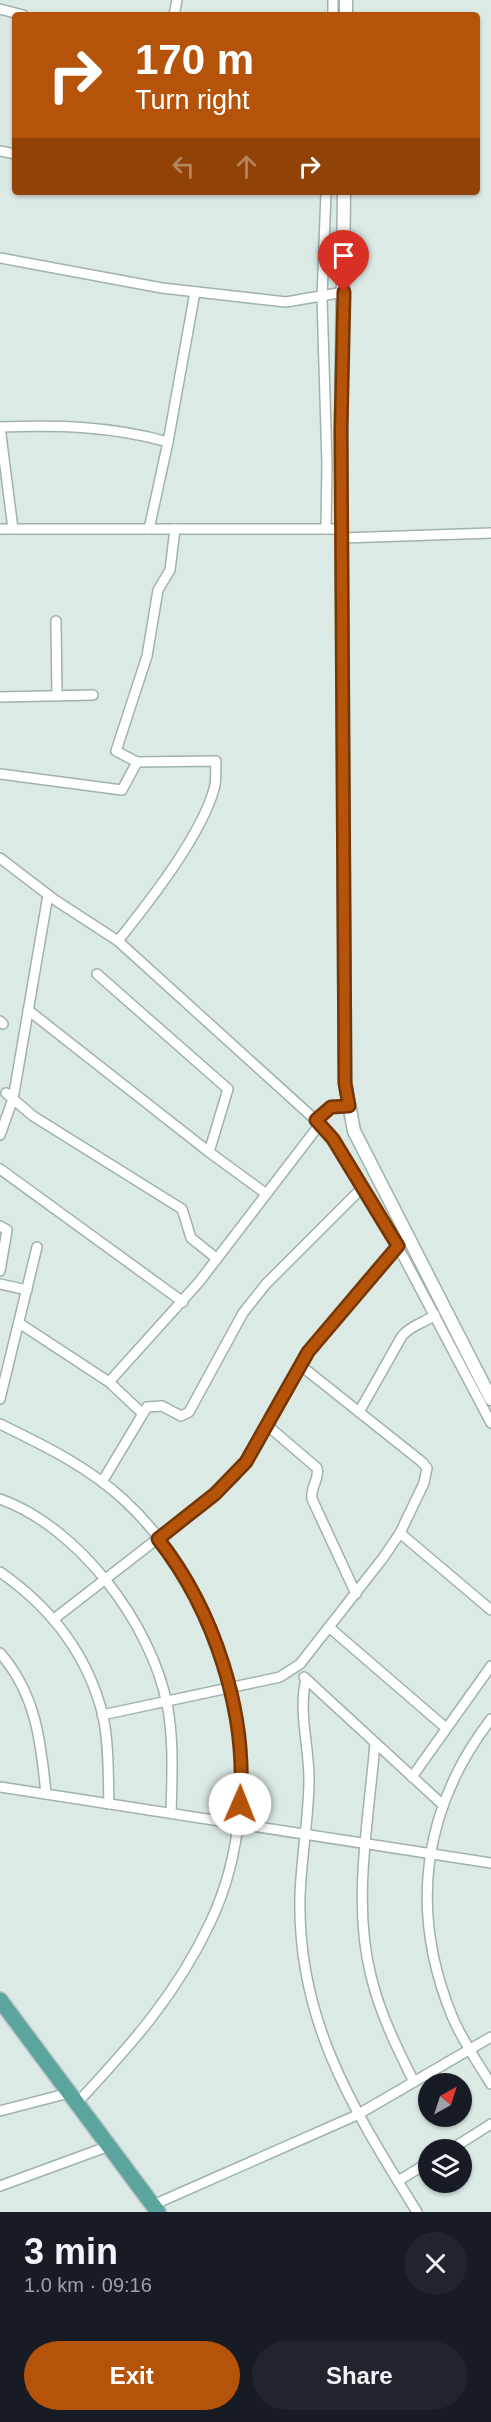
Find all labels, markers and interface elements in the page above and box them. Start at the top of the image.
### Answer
icon: right [36,36,114,114]
text: 170 m [135,36,254,83]
text: Turn right [135,85,250,115]
icon: left [167,150,200,183]
icon: ahead [230,150,263,183]
icon: right [293,150,326,183]
pin [318,230,369,292]
icon: arrive [327,239,360,272]
position arrow [208,1772,272,1836]
north arrow [418,2073,472,2127]
map controls [418,2073,472,2193]
button: layers [418,2139,472,2193]
text: 3 min [24,2231,118,2272]
button: close [404,2232,467,2295]
text: 1.0 km · 09:16 [24,2274,152,2296]
button: Exit [24,2341,240,2410]
button: Share [252,2341,467,2410]

